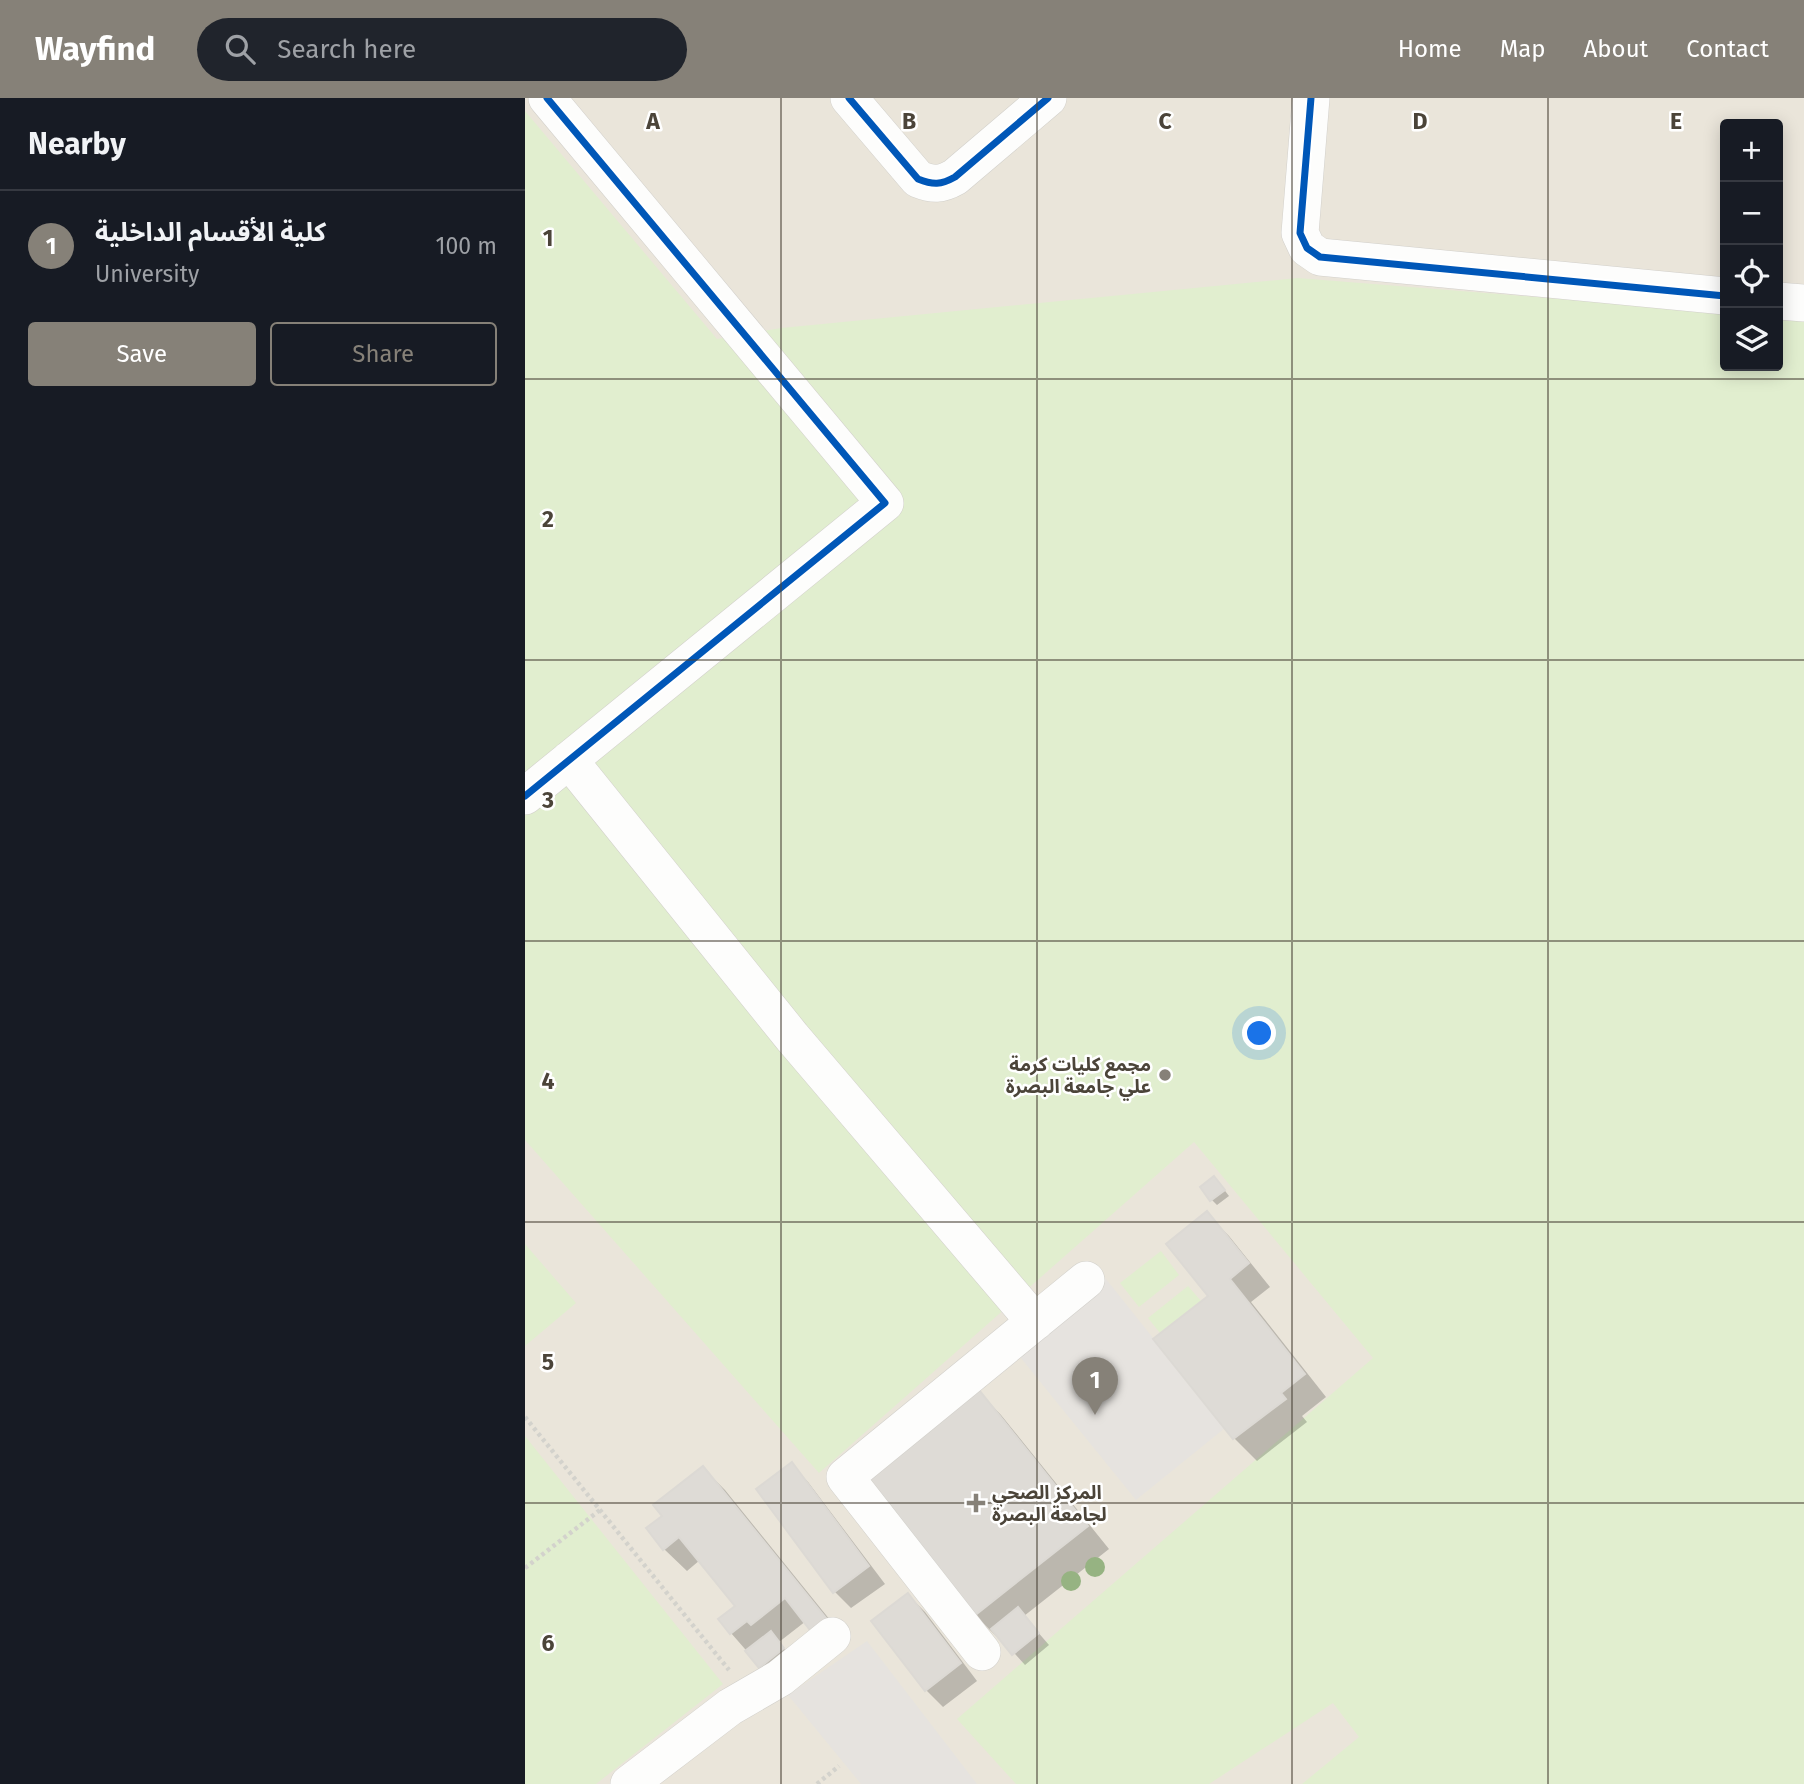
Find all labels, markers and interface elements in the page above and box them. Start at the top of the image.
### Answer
search box [197,18,687,81]
text: Wayfind [35,29,155,69]
icon: search [221,30,259,68]
text: Search here [277,34,416,65]
text: Home [1398,35,1462,63]
text: Map [1500,35,1546,63]
text: About [1584,35,1648,63]
text: Contact [1686,35,1769,63]
text: A [645,107,660,135]
text: B [902,107,916,135]
text: C [1158,107,1172,135]
text: D [1413,107,1428,135]
text: E [1670,107,1682,135]
map controls [1720,119,1783,371]
button: + [1720,119,1783,182]
text: Nearby [28,126,126,162]
button: − [1720,182,1783,245]
text: كلية الأقسام الداخلية [95,217,326,248]
text: 1 [543,224,553,252]
text: 1 [46,232,56,260]
text: 100 m [436,232,497,260]
button: locate [1720,245,1783,308]
text: University [95,260,199,288]
button: layers [1720,308,1783,371]
button: Save [28,322,256,386]
button: Share [270,322,497,386]
text: 2 [542,505,554,533]
text: 3 [541,786,554,814]
your location [1242,1016,1276,1050]
place label: مجمع كليات كرمة علي جامعة البصرة [1006,1053,1151,1101]
text: 4 [542,1067,555,1095]
marker: مجمع كليات كرمة علي جامعة البصرة [1157,1067,1173,1083]
text: 5 [542,1348,554,1376]
pin: 1 [1072,1357,1118,1415]
place label: المركز الصحي لجامعة البصرة [992,1481,1107,1526]
marker: المركز الصحي لجامعة البصرة [966,1493,986,1513]
text: 6 [542,1629,555,1657]

